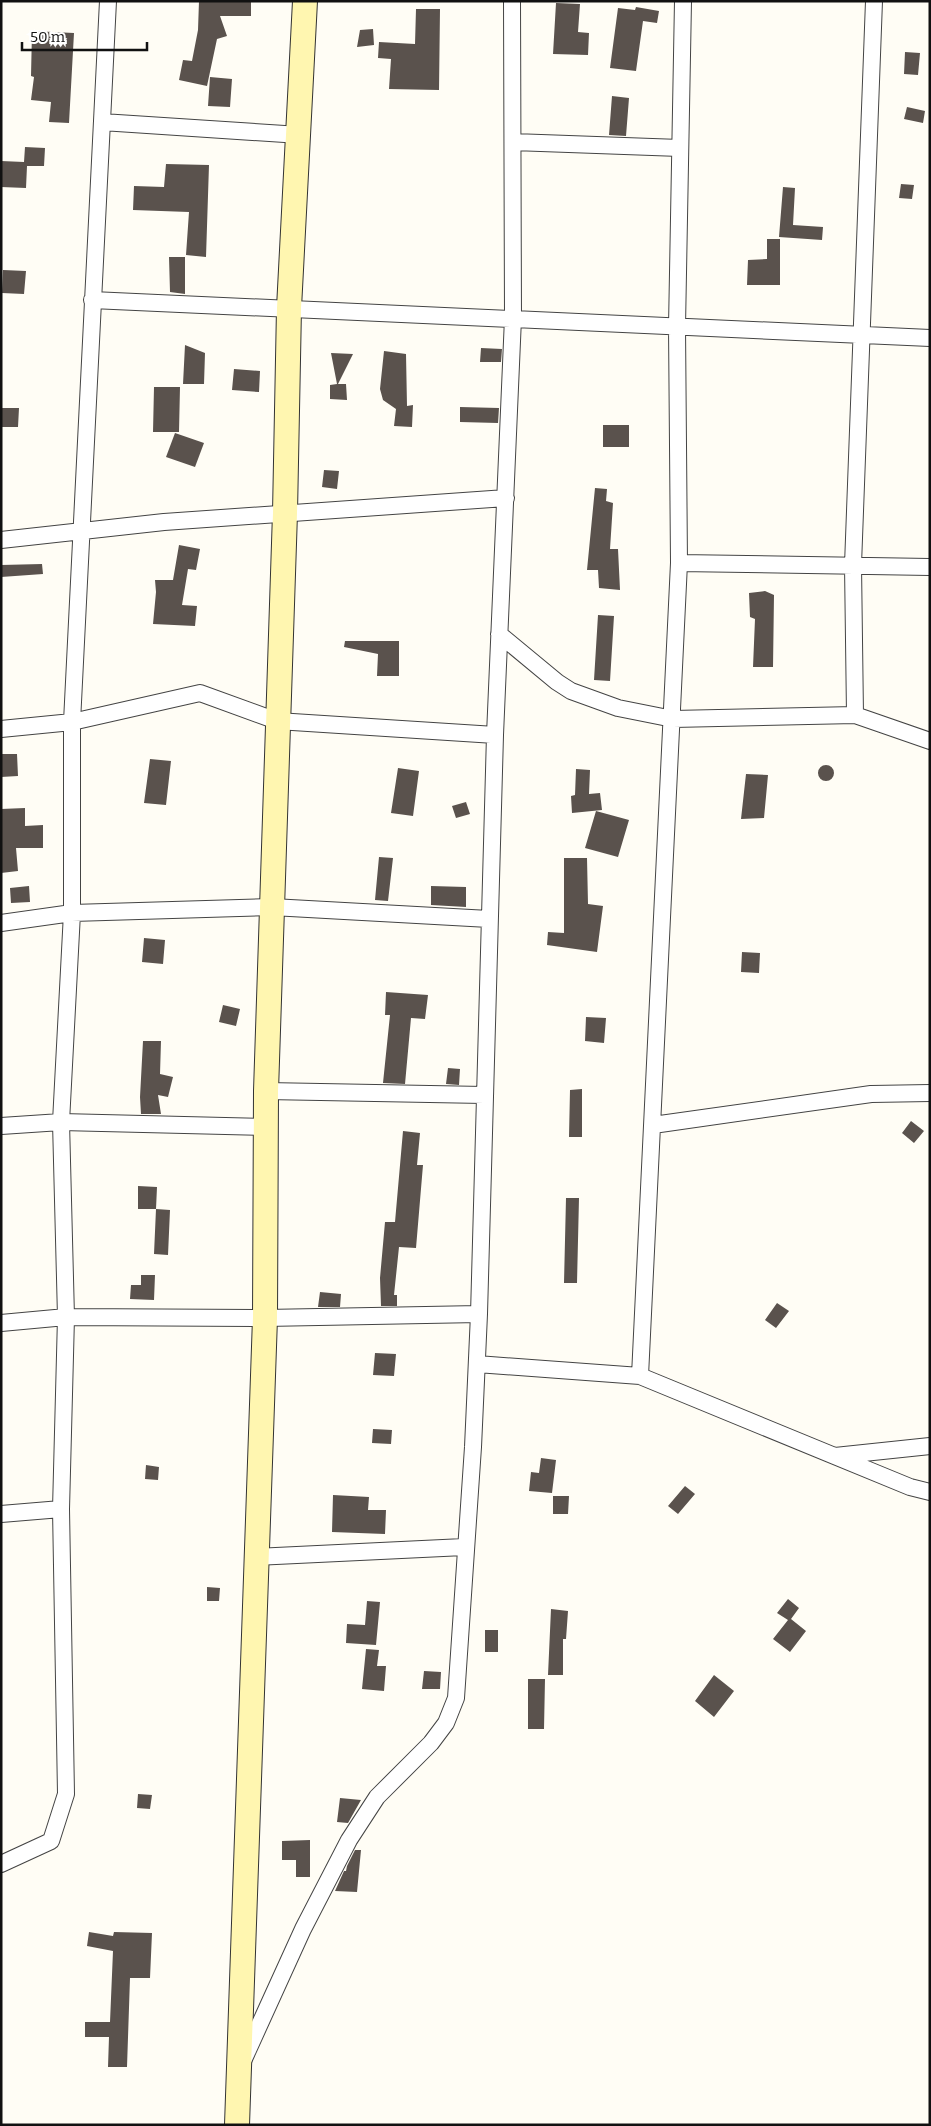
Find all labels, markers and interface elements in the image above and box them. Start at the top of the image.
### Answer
scale bar [22,20,148,52]
text: 50 m [30,28,66,46]

